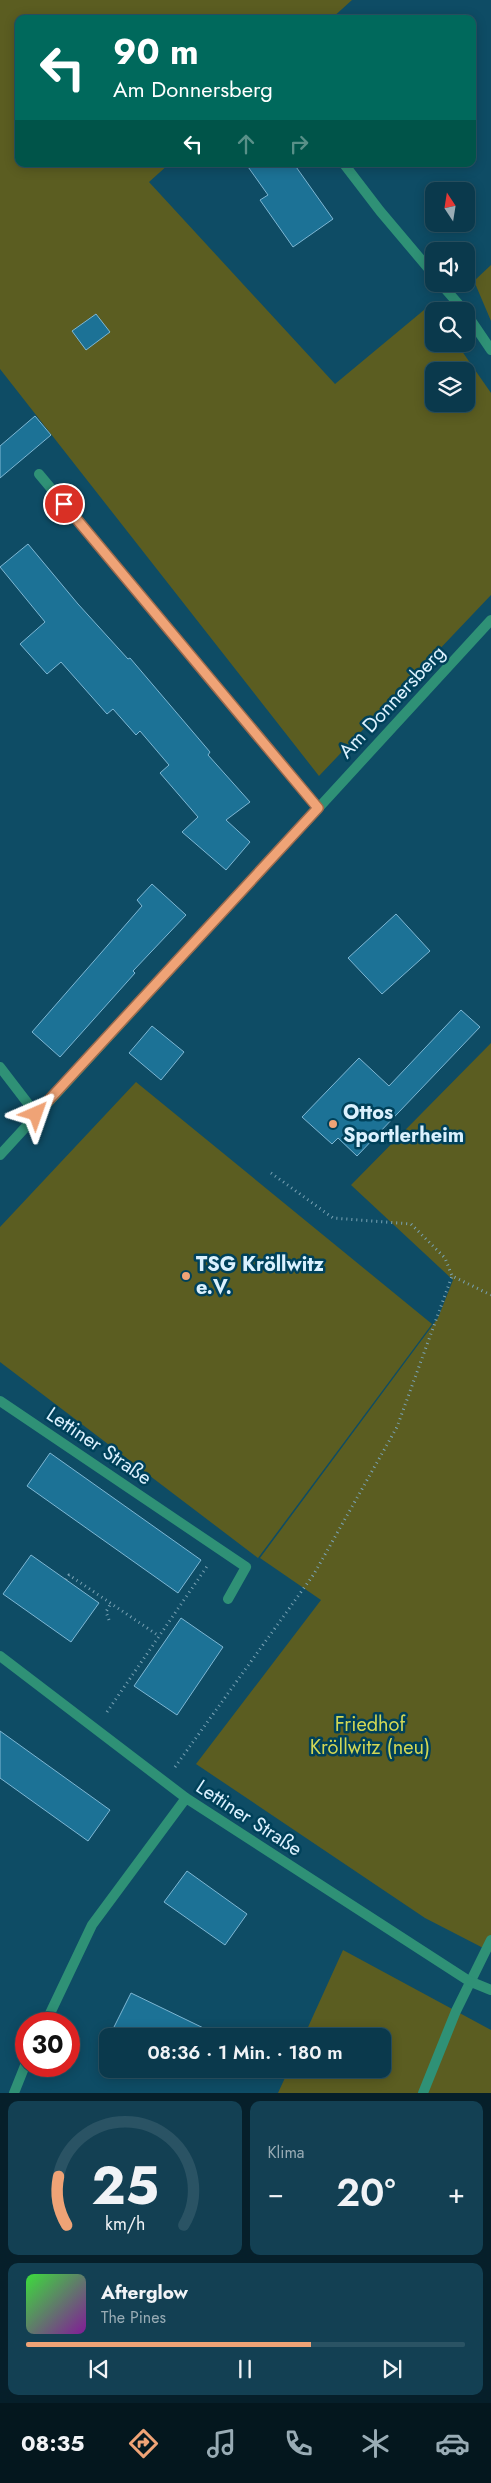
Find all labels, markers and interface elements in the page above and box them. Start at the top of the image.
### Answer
text: 90 m [113,27,199,77]
icon: left [30,35,95,100]
text: Am Donnersberg [113,73,273,105]
icon: left [179,130,207,158]
icon: ahead [232,130,260,158]
icon: right [285,130,313,158]
north arrow [425,182,475,232]
map controls [425,182,475,412]
button: sound [425,242,475,292]
button: search [425,302,475,352]
button: layers [425,362,475,412]
pin [43,483,85,525]
icon: arrive [50,490,78,518]
street label: Am Donnersberg [332,639,452,765]
position arrow [9,1087,61,1139]
place label: Ottos Sportlerheim [343,1098,464,1150]
marker: Ottos Sportlerheim [327,1118,339,1130]
place label: TSG Kröllwitz e.V. [196,1250,325,1302]
marker: TSG Kröllwitz e.V. [180,1270,192,1282]
street label: Lettiner Straße [40,1400,158,1492]
park label: Friedhof Kröllwitz (neu) [310,1710,430,1762]
street label: Lettiner Straße [190,1773,308,1863]
speed limit sign: 30 [15,2012,80,2077]
text: 08:36 · 1 Min. · 180 m [147,2039,343,2066]
text: Klima [268,2141,305,2164]
text: 25 [91,2148,159,2224]
text: 20° [336,2165,396,2220]
text: − [268,2173,284,2214]
text: + [448,2173,465,2214]
text: km/h [105,2211,145,2237]
text: Afterglow [101,2279,188,2306]
text: The Pines [101,2306,166,2329]
icon: previous [85,2355,113,2383]
icon: pause [231,2355,259,2383]
icon: next [378,2355,406,2383]
icon: directions [126,2426,161,2461]
icon: music [204,2426,239,2461]
icon: phone [281,2426,316,2461]
icon: climate [358,2426,393,2461]
icon: car [435,2426,470,2461]
text: 08:35 [21,2427,84,2459]

